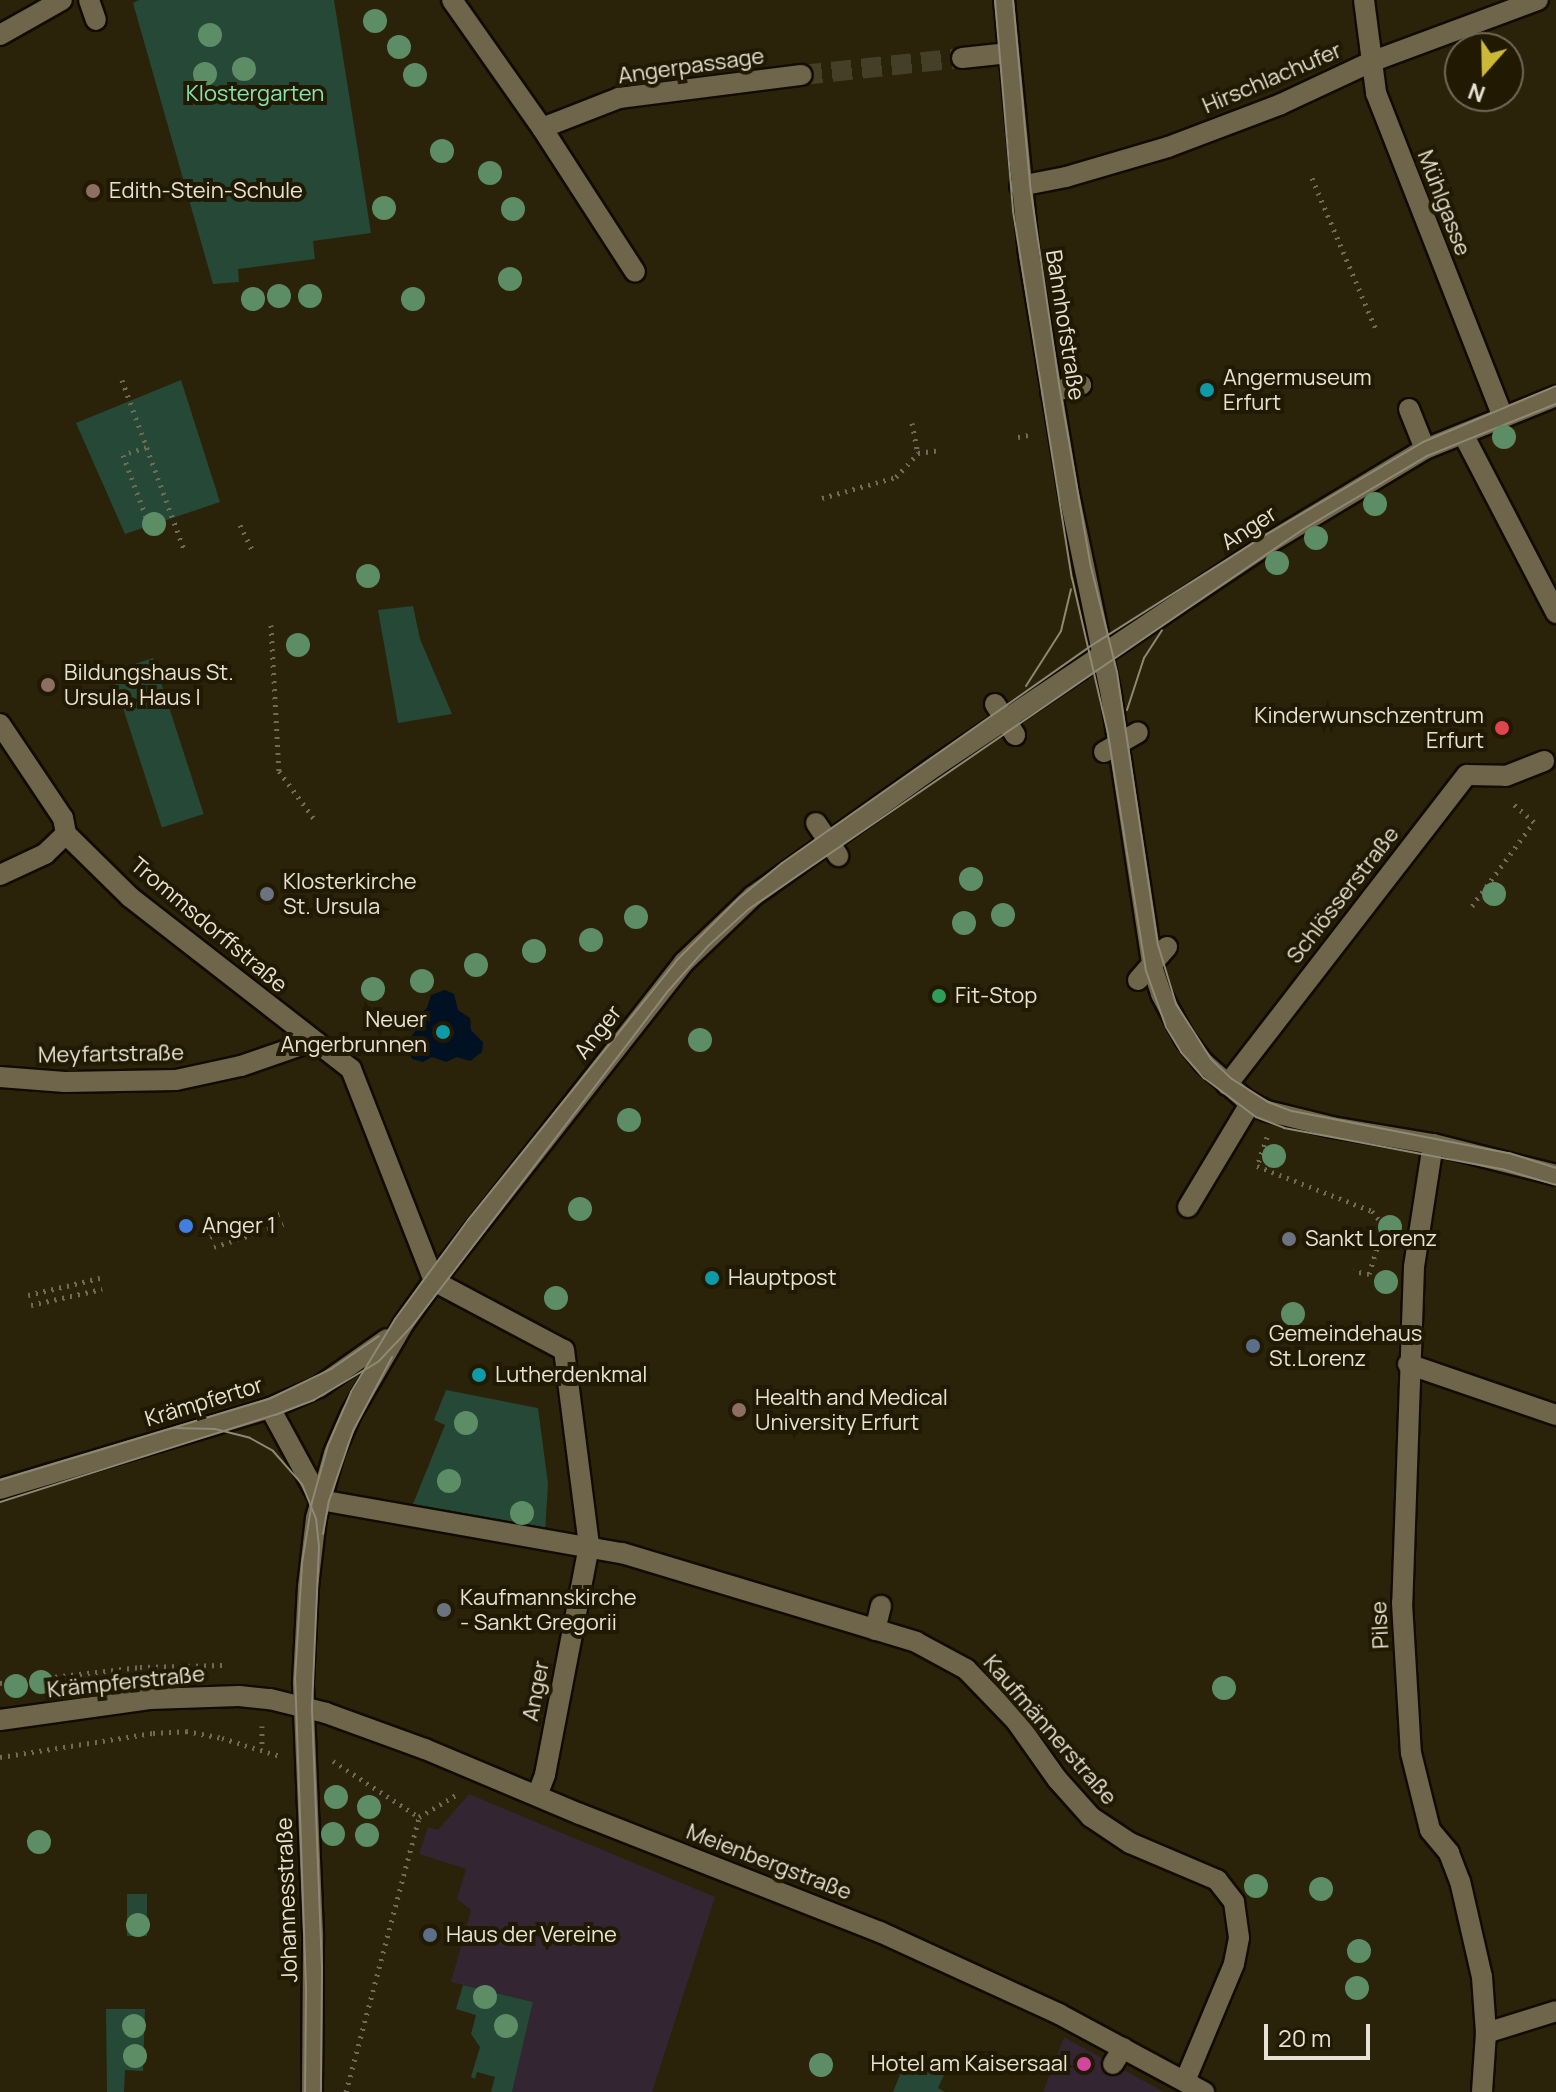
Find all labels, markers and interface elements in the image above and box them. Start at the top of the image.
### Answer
north arrow [1444,32,1524,112]
street label: Hirschlachufer [1199,37,1345,119]
street label: Angerpassage [616,43,766,89]
text: N [1464,76,1489,109]
park label: Klostergarten [186,81,324,107]
street label: Mühlgasse [1412,146,1476,260]
place label: Edith-Stein-Schule [109,178,303,204]
marker: Edith-Stein-Schule [84,182,102,200]
street label: Bahnhofstraße [1040,248,1090,402]
place label: Angermuseum Erfurt [1223,364,1372,416]
marker: Angermuseum Erfurt [1198,381,1216,399]
street label: Anger [1216,500,1282,556]
place label: Bildungshaus St. Ursula, Haus I [64,659,234,710]
marker: Bildungshaus St. Ursula, Haus I [39,676,57,694]
place label: Kinderwunschzentrum Erfurt [1254,702,1484,754]
marker: Kinderwunschzentrum Erfurt [1491,717,1513,739]
street label: Schlösserstraße [1281,821,1405,969]
street label: Trommsdorffstraße [125,852,293,998]
place label: Klosterkirche St. Ursula [283,868,417,920]
marker: Klosterkirche St. Ursula [258,885,276,903]
place label: Fit-Stop [955,983,1037,1009]
marker: Fit-Stop [930,987,948,1005]
street label: Anger [569,1000,627,1064]
place label: Neuer Angerbrunnen [280,1006,427,1058]
marker: Neuer Angerbrunnen [434,1023,452,1041]
street label: Meyfartstraße [38,1040,184,1068]
place label: Anger 1 [202,1213,276,1239]
marker: Anger 1 [177,1217,195,1235]
place label: Sankt Lorenz [1305,1226,1437,1252]
marker: Sankt Lorenz [1280,1230,1298,1248]
place label: Hauptpost [728,1265,836,1291]
marker: Hauptpost [703,1269,721,1287]
place label: Gemeindehaus St.Lorenz [1269,1320,1422,1372]
marker: Gemeindehaus St.Lorenz [1244,1337,1262,1355]
place label: Lutherdenkmal [495,1362,647,1388]
marker: Lutherdenkmal [470,1366,488,1384]
street label: Krämpfertor [142,1372,266,1432]
place label: Health and Medical University Erfurt [755,1384,948,1436]
marker: Health and Medical University Erfurt [730,1401,748,1419]
place label: Kaufmannskirche - Sankt Gregorii [460,1584,637,1636]
street label: Pilse [1366,1600,1394,1650]
marker: Kaufmannskirche - Sankt Gregorii [435,1601,453,1619]
street label: Kaufmännerstraße [978,1650,1122,1810]
street label: Anger [517,1659,555,1723]
street label: Krämpferstraße [46,1661,206,1703]
street label: Johannesstraße [271,1817,303,1983]
street label: Meienbergstraße [683,1818,855,1906]
place label: Haus der Vereine [446,1922,617,1948]
marker: Haus der Vereine [421,1926,439,1944]
scale bar [1268,2008,1374,2058]
text: 20 m [1278,2021,1331,2054]
place label: Hotel am Kaisersaal [870,2051,1068,2077]
marker: Hotel am Kaisersaal [1075,2055,1093,2073]

